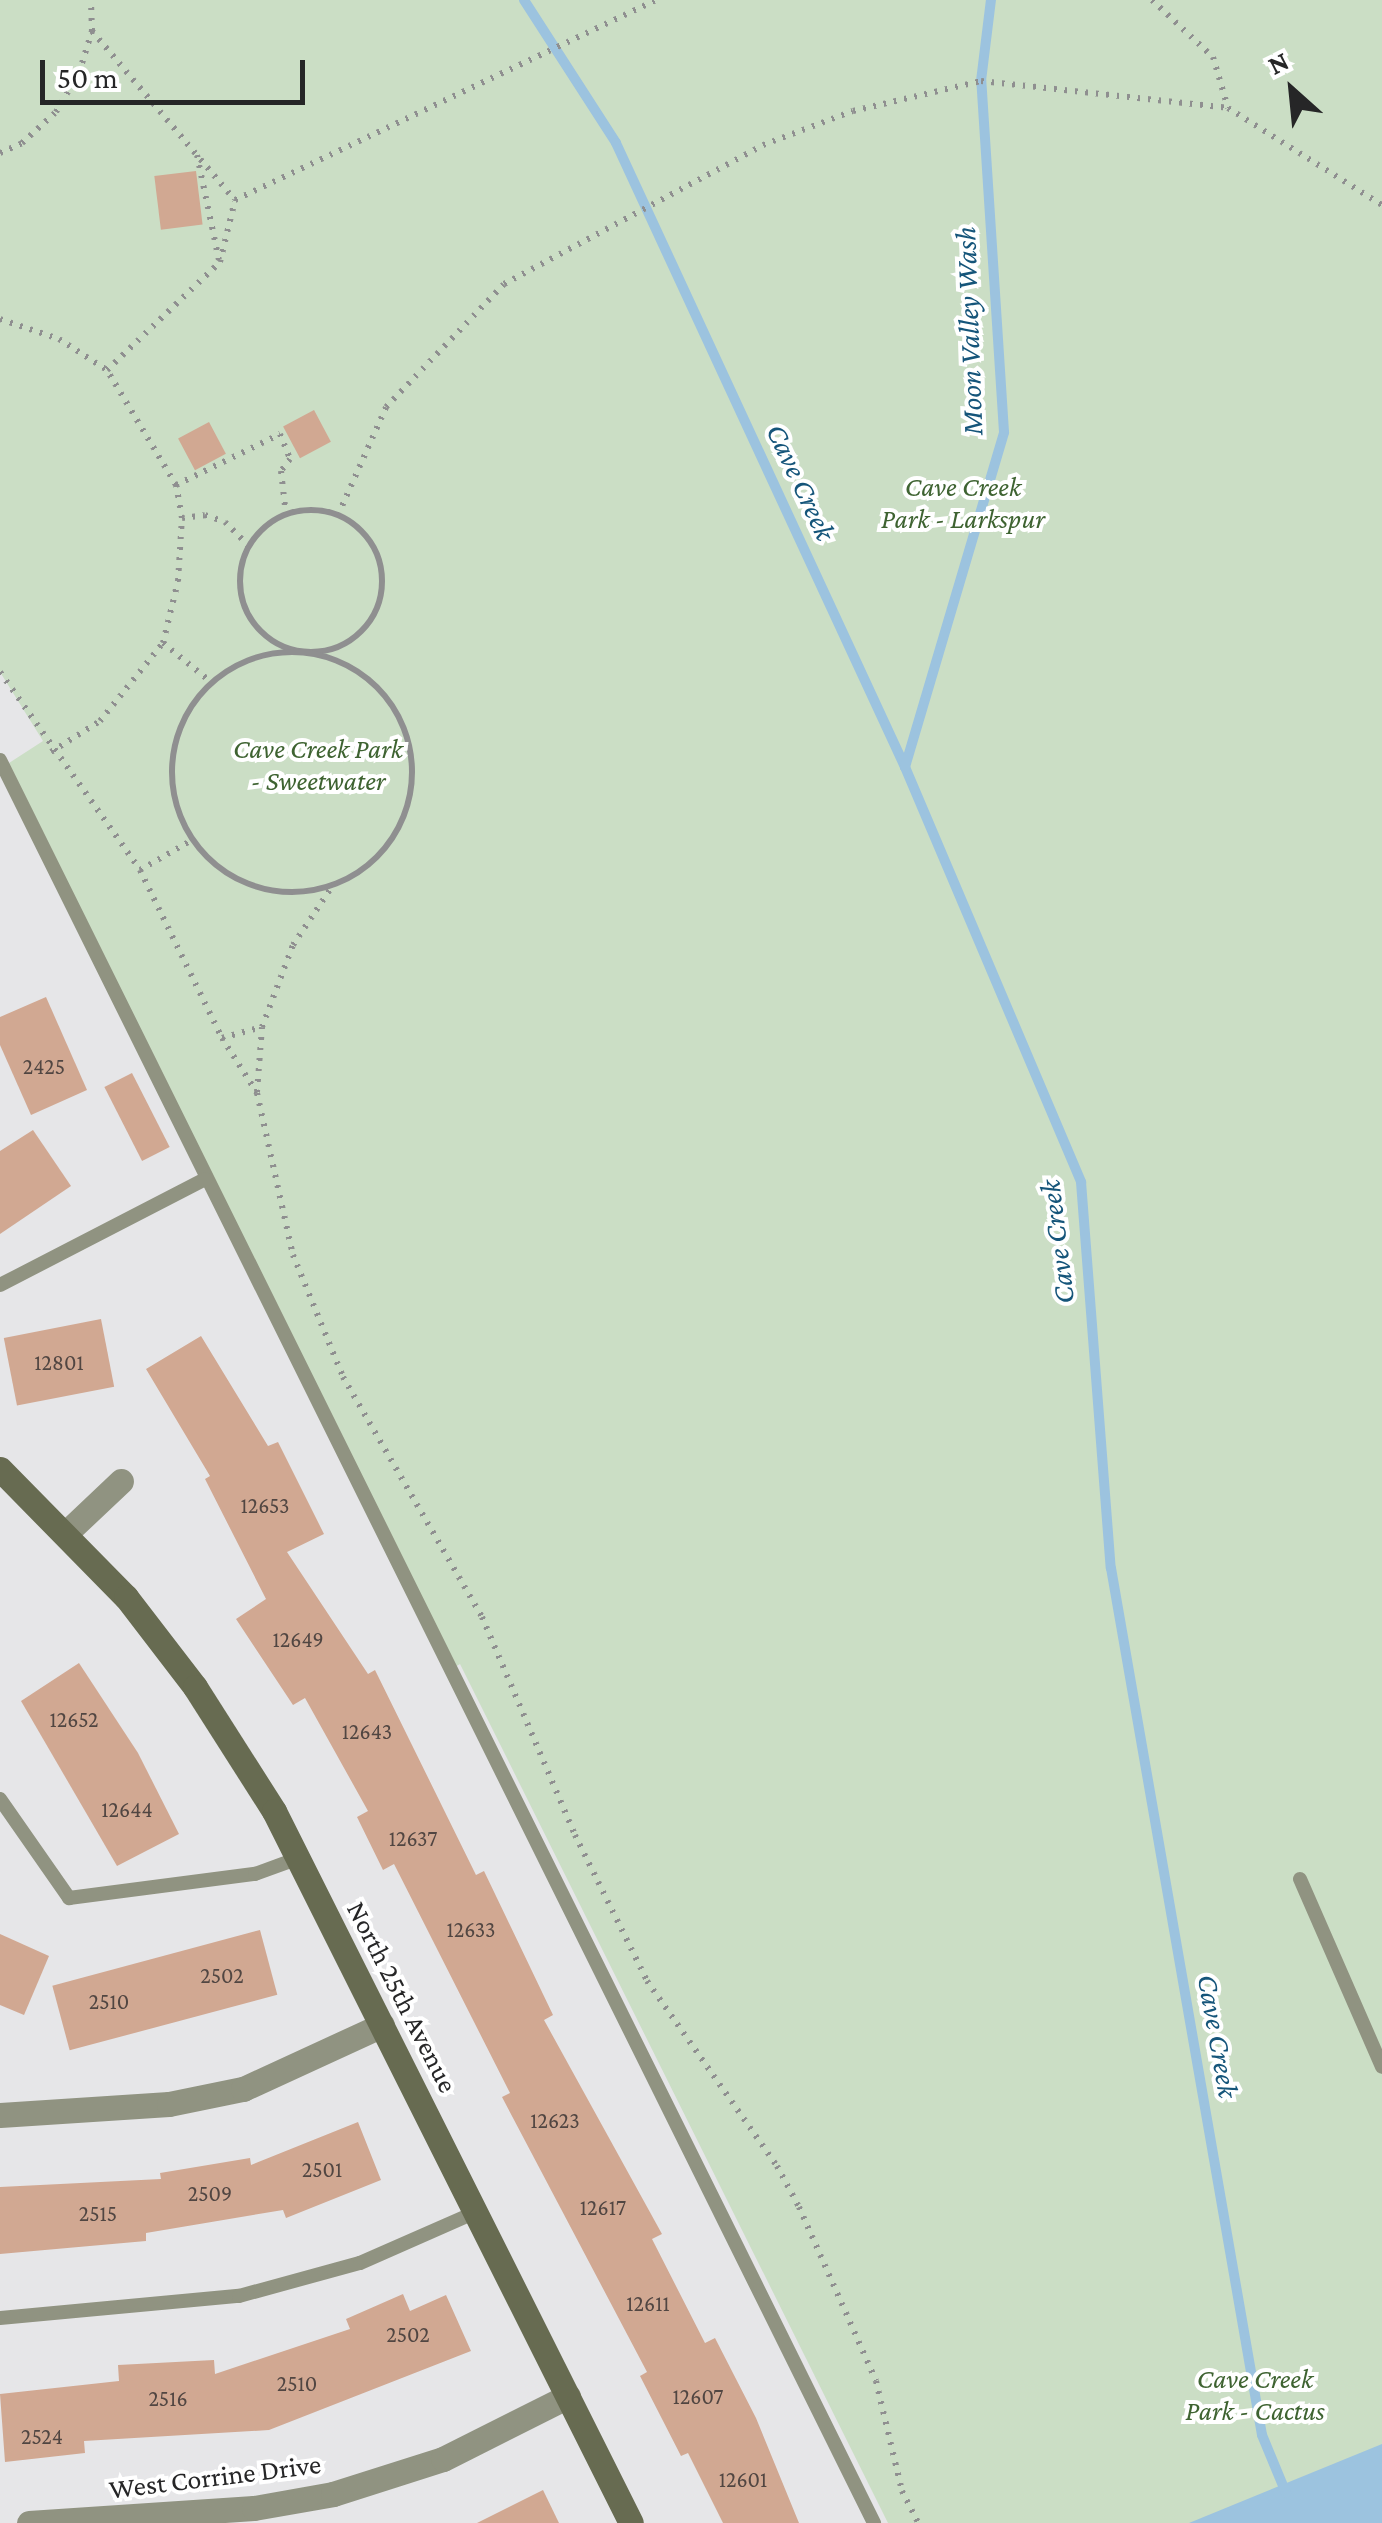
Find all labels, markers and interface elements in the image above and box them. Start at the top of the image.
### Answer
scale bar [45,40,310,102]
north arrow [1242,40,1342,140]
text: N [1263,45,1294,81]
text: 50 m [57,61,118,94]
water label: Moon Valley Wash [947,226,991,436]
water label: Cave Creek [758,418,844,546]
park label: Cave Creek Park - Larkspur [881,470,1045,536]
park label: Cave Creek Park - Sweetwater [233,732,403,798]
house number: 2425 [23,1054,65,1080]
water label: Cave Creek [1032,1178,1082,1306]
house number: 12801 [34,1350,84,1376]
house number: 12653 [240,1493,290,1519]
house number: 12649 [272,1627,324,1653]
house number: 12652 [50,1707,98,1733]
house number: 12643 [342,1719,392,1745]
house number: 12644 [101,1797,153,1823]
house number: 12637 [389,1826,437,1852]
street label: North 25th Avenue [339,1896,465,2098]
house number: 12633 [447,1917,495,1943]
house number: 2502 [200,1963,244,1989]
water label: Cave Creek [1189,1972,1247,2100]
house number: 2510 [89,1989,129,2015]
house number: 12623 [530,2108,580,2134]
house number: 2501 [302,2157,342,2183]
house number: 2509 [188,2181,232,2207]
house number: 12617 [580,2195,626,2221]
house number: 2515 [79,2201,117,2227]
house number: 12611 [626,2291,670,2317]
house number: 2502 [386,2322,430,2348]
park label: Cave Creek Park - Cactus [1185,2362,1325,2428]
house number: 2510 [277,2371,317,2397]
house number: 12607 [672,2384,724,2410]
house number: 2516 [148,2386,188,2412]
house number: 2524 [21,2424,63,2450]
street label: West Corrine Drive [107,2447,323,2507]
house number: 12601 [719,2467,767,2493]

